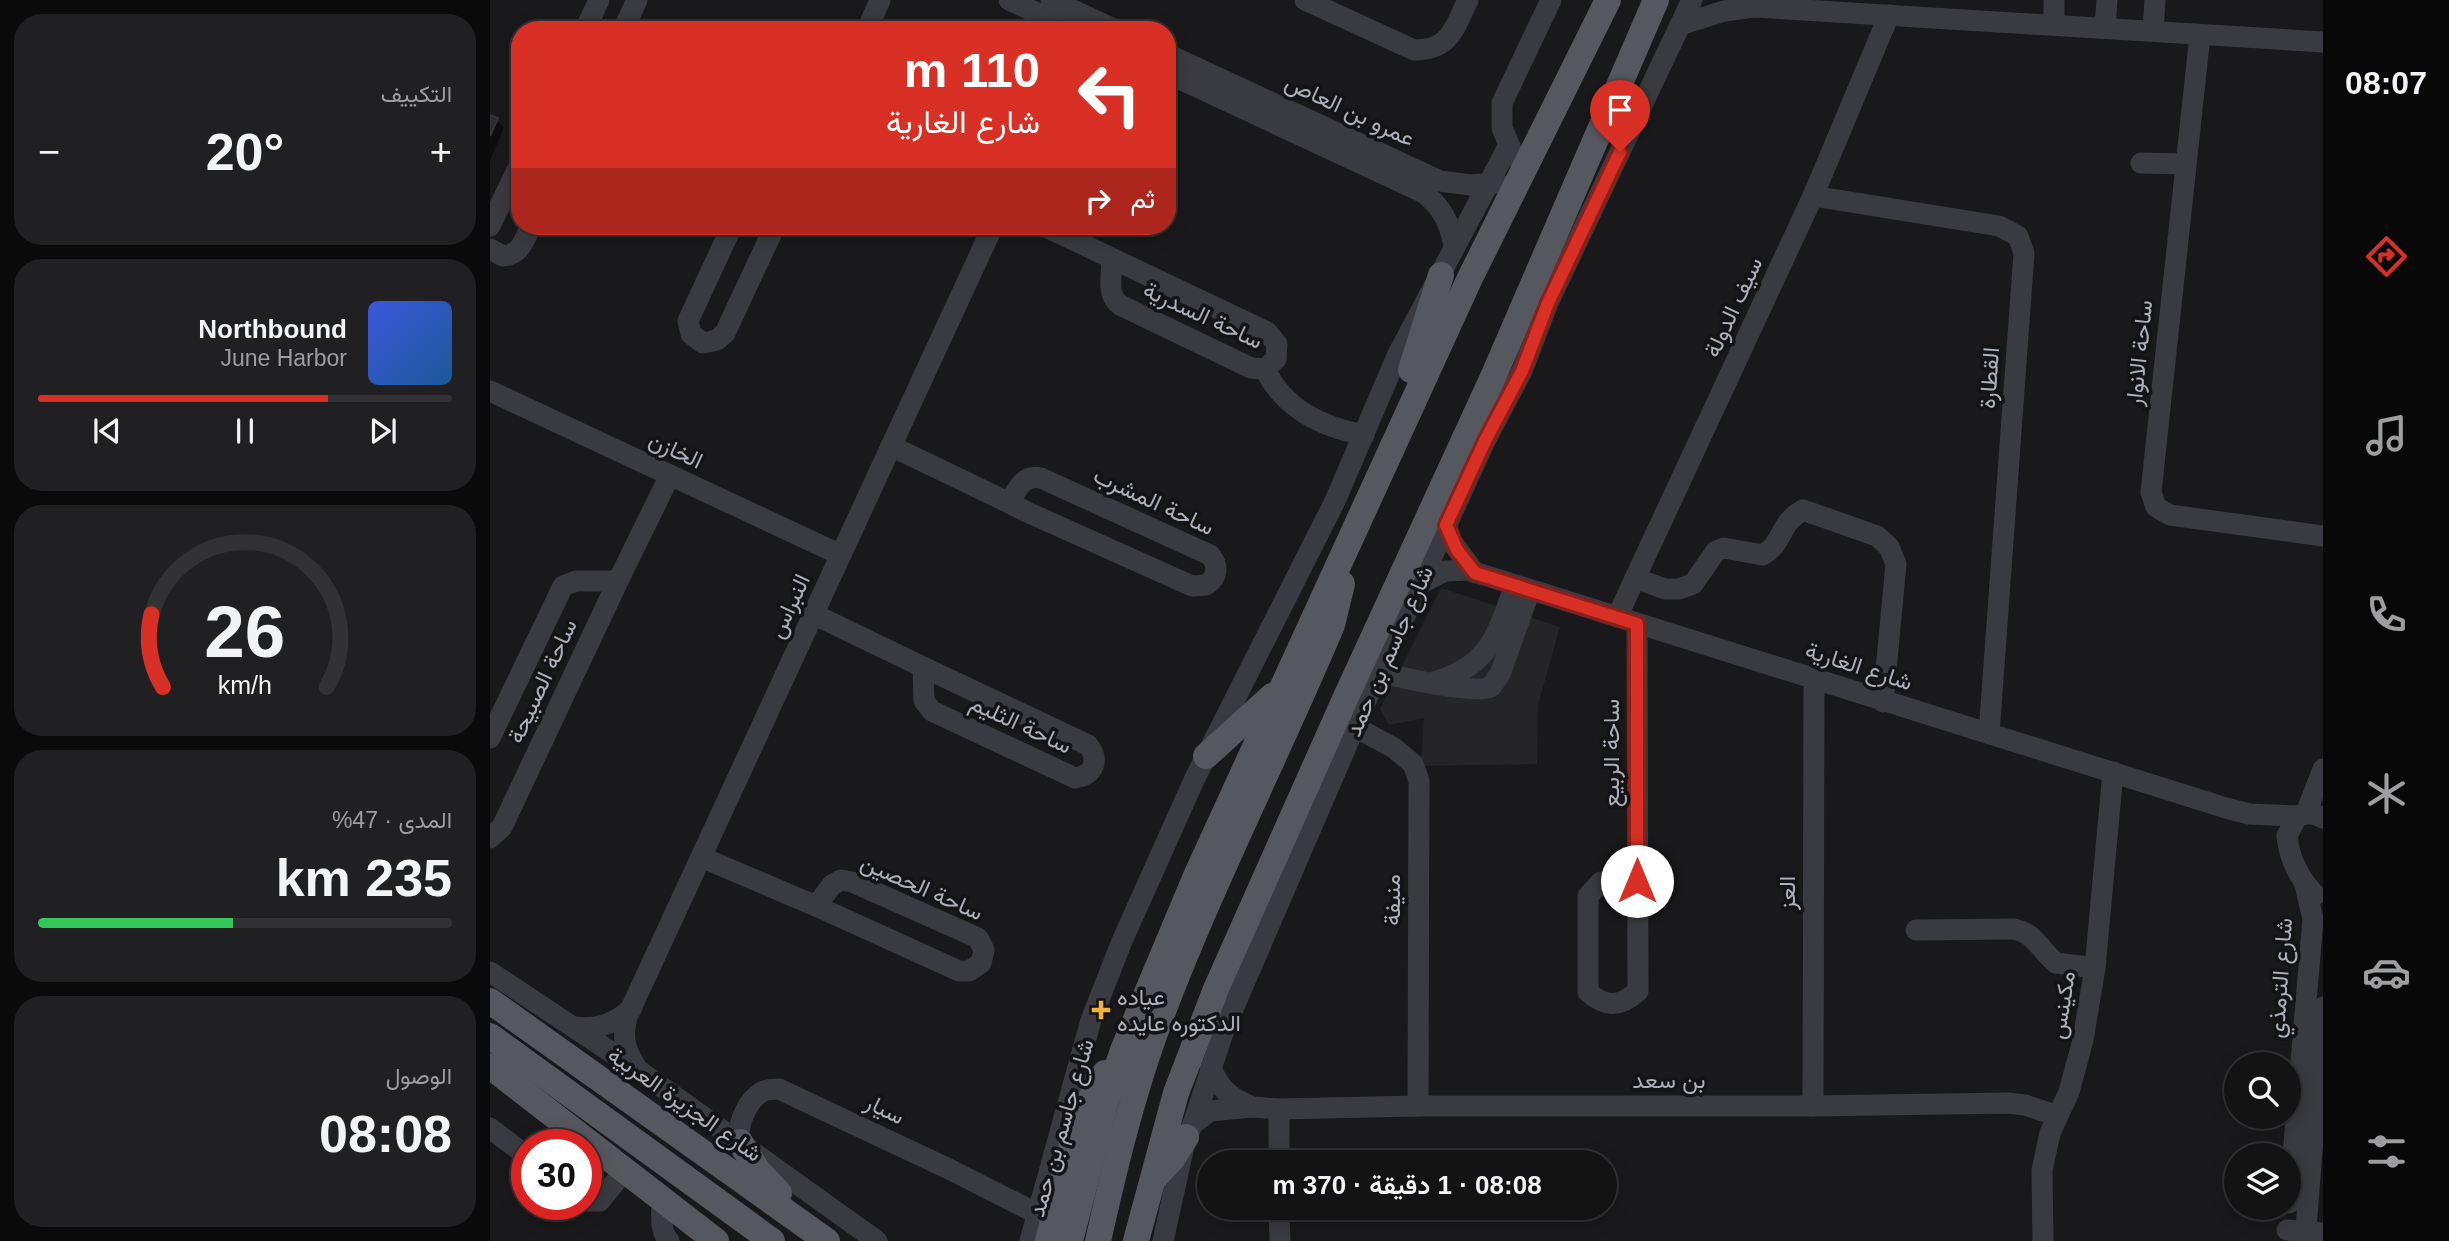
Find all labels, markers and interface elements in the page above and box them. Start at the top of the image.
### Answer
text: 110 m [904,43,1040,97]
icon: left [1064,49,1155,140]
text: 08:07 [2345,65,2427,101]
street label: عمرو بن العاص [1280,69,1419,153]
pin [1590,80,1650,152]
text: التكييف [381,81,452,107]
icon: arrive [1601,91,1639,129]
text: شارع الغارية [886,104,1040,140]
text: 20° [206,123,284,181]
text: − [38,131,60,173]
text: + [430,131,452,173]
icon: right [1079,182,1117,220]
text: ثم [1131,184,1155,214]
icon: directions [2362,232,2411,281]
street label: سيف الدولة [1699,253,1768,362]
street label: ساحة السدرية [1138,276,1267,356]
street label: ساحة الانوار [2120,299,2159,408]
text: Northbound [198,314,347,344]
text: June Harbor [220,345,347,371]
street label: القطارة [1974,346,2006,410]
icon: music [2362,411,2411,460]
icon: previous [88,412,126,450]
icon: pause [226,412,264,450]
icon: next [364,412,402,450]
street label: الخازن [644,426,707,476]
street label: ساحة المشرب [1089,462,1218,542]
street label: شارع جاسم بن حمد [1340,562,1441,741]
street label: النبراس [763,570,817,643]
icon: phone [2362,590,2411,639]
text: 26 [205,591,285,672]
street label: ساحة الصبيحة [502,615,582,747]
street label: شارع الغارية [1801,637,1916,698]
text: km/h [218,670,272,698]
street label: ساحة الثليم [965,689,1076,761]
street label: ساحة الربيع [1598,699,1627,807]
icon: climate [2362,769,2411,818]
text: المدى · 47% [332,807,452,833]
position arrow [1600,844,1674,918]
street label: ساحة الحصين [856,848,987,926]
text: 235 km [276,849,452,907]
street label: منيفة [1379,874,1405,926]
street label: العز [1774,876,1802,911]
street label: شارع الترمذي [2263,917,2303,1040]
icon: car [2362,948,2411,997]
street label: مكينس [2044,969,2081,1041]
place label: عياده الدكتوره عايده [1117,984,1241,1038]
marker: عياده الدكتوره عايده [1091,1000,1111,1020]
street label: شارع جاسم بن حمد [1023,1036,1102,1221]
street label: شارع الجزيرة العربية [601,1041,767,1169]
map controls [2224,1052,2301,1220]
button: search [2224,1052,2301,1129]
text: الوصول [386,1063,452,1089]
street label: بن سعد [1632,1067,1706,1094]
street label: سيار [859,1088,909,1131]
text: 08:08 [319,1105,452,1163]
icon: filters [2362,1127,2411,1176]
speed limit sign: 30 [511,1129,602,1220]
button: layers [2224,1143,2301,1220]
text: 08:08 · 1 دقيقة · 370 m [1272,1170,1542,1200]

